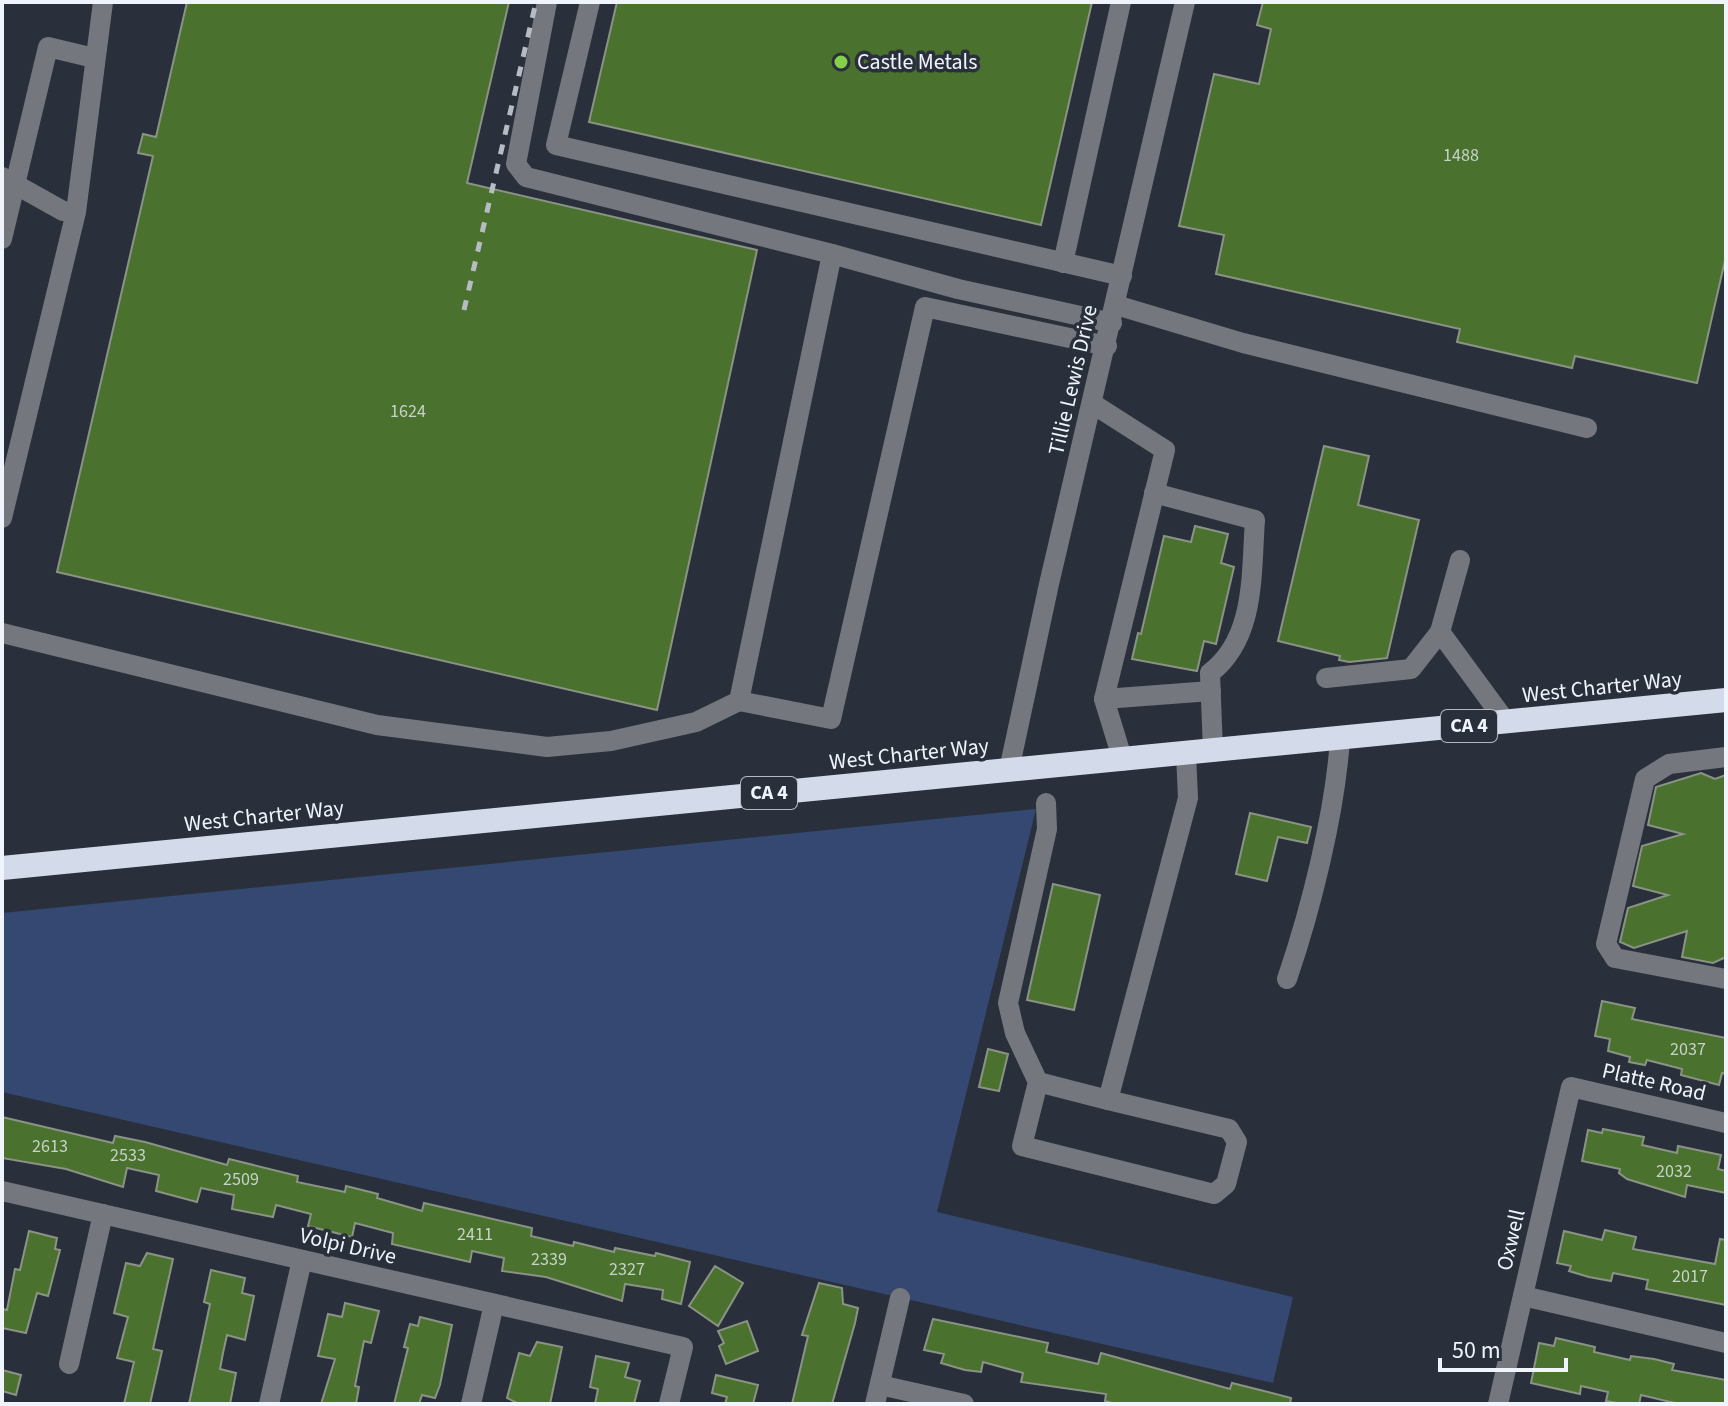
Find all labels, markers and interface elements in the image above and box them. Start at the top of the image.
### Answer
place label: Castle Metals [857,46,977,78]
marker: Castle Metals [832,53,850,71]
house number: 1488 [1443,143,1479,168]
street label: Tillie Lewis Drive [1040,302,1106,458]
house number: 1624 [390,399,426,424]
street label: West Charter Way [1521,663,1684,711]
road number: CA 4 [1441,710,1497,742]
street label: West Charter Way [828,730,991,778]
road number: CA 4 [741,777,797,809]
street label: West Charter Way [183,792,346,840]
house number: 2037 [1670,1037,1706,1062]
street label: Platte Road [1599,1055,1709,1109]
house number: 2613 [32,1134,68,1159]
house number: 2533 [110,1143,146,1168]
house number: 2032 [1656,1159,1692,1184]
house number: 2509 [223,1167,259,1192]
street label: Oxwell [1488,1206,1534,1274]
street label: Volpi Drive [297,1219,400,1273]
house number: 2411 [457,1222,493,1247]
house number: 2339 [531,1247,567,1272]
house number: 2327 [609,1257,645,1282]
house number: 2017 [1672,1264,1708,1289]
scale bar [1440,1322,1566,1372]
text: 50 m [1452,1333,1501,1368]

